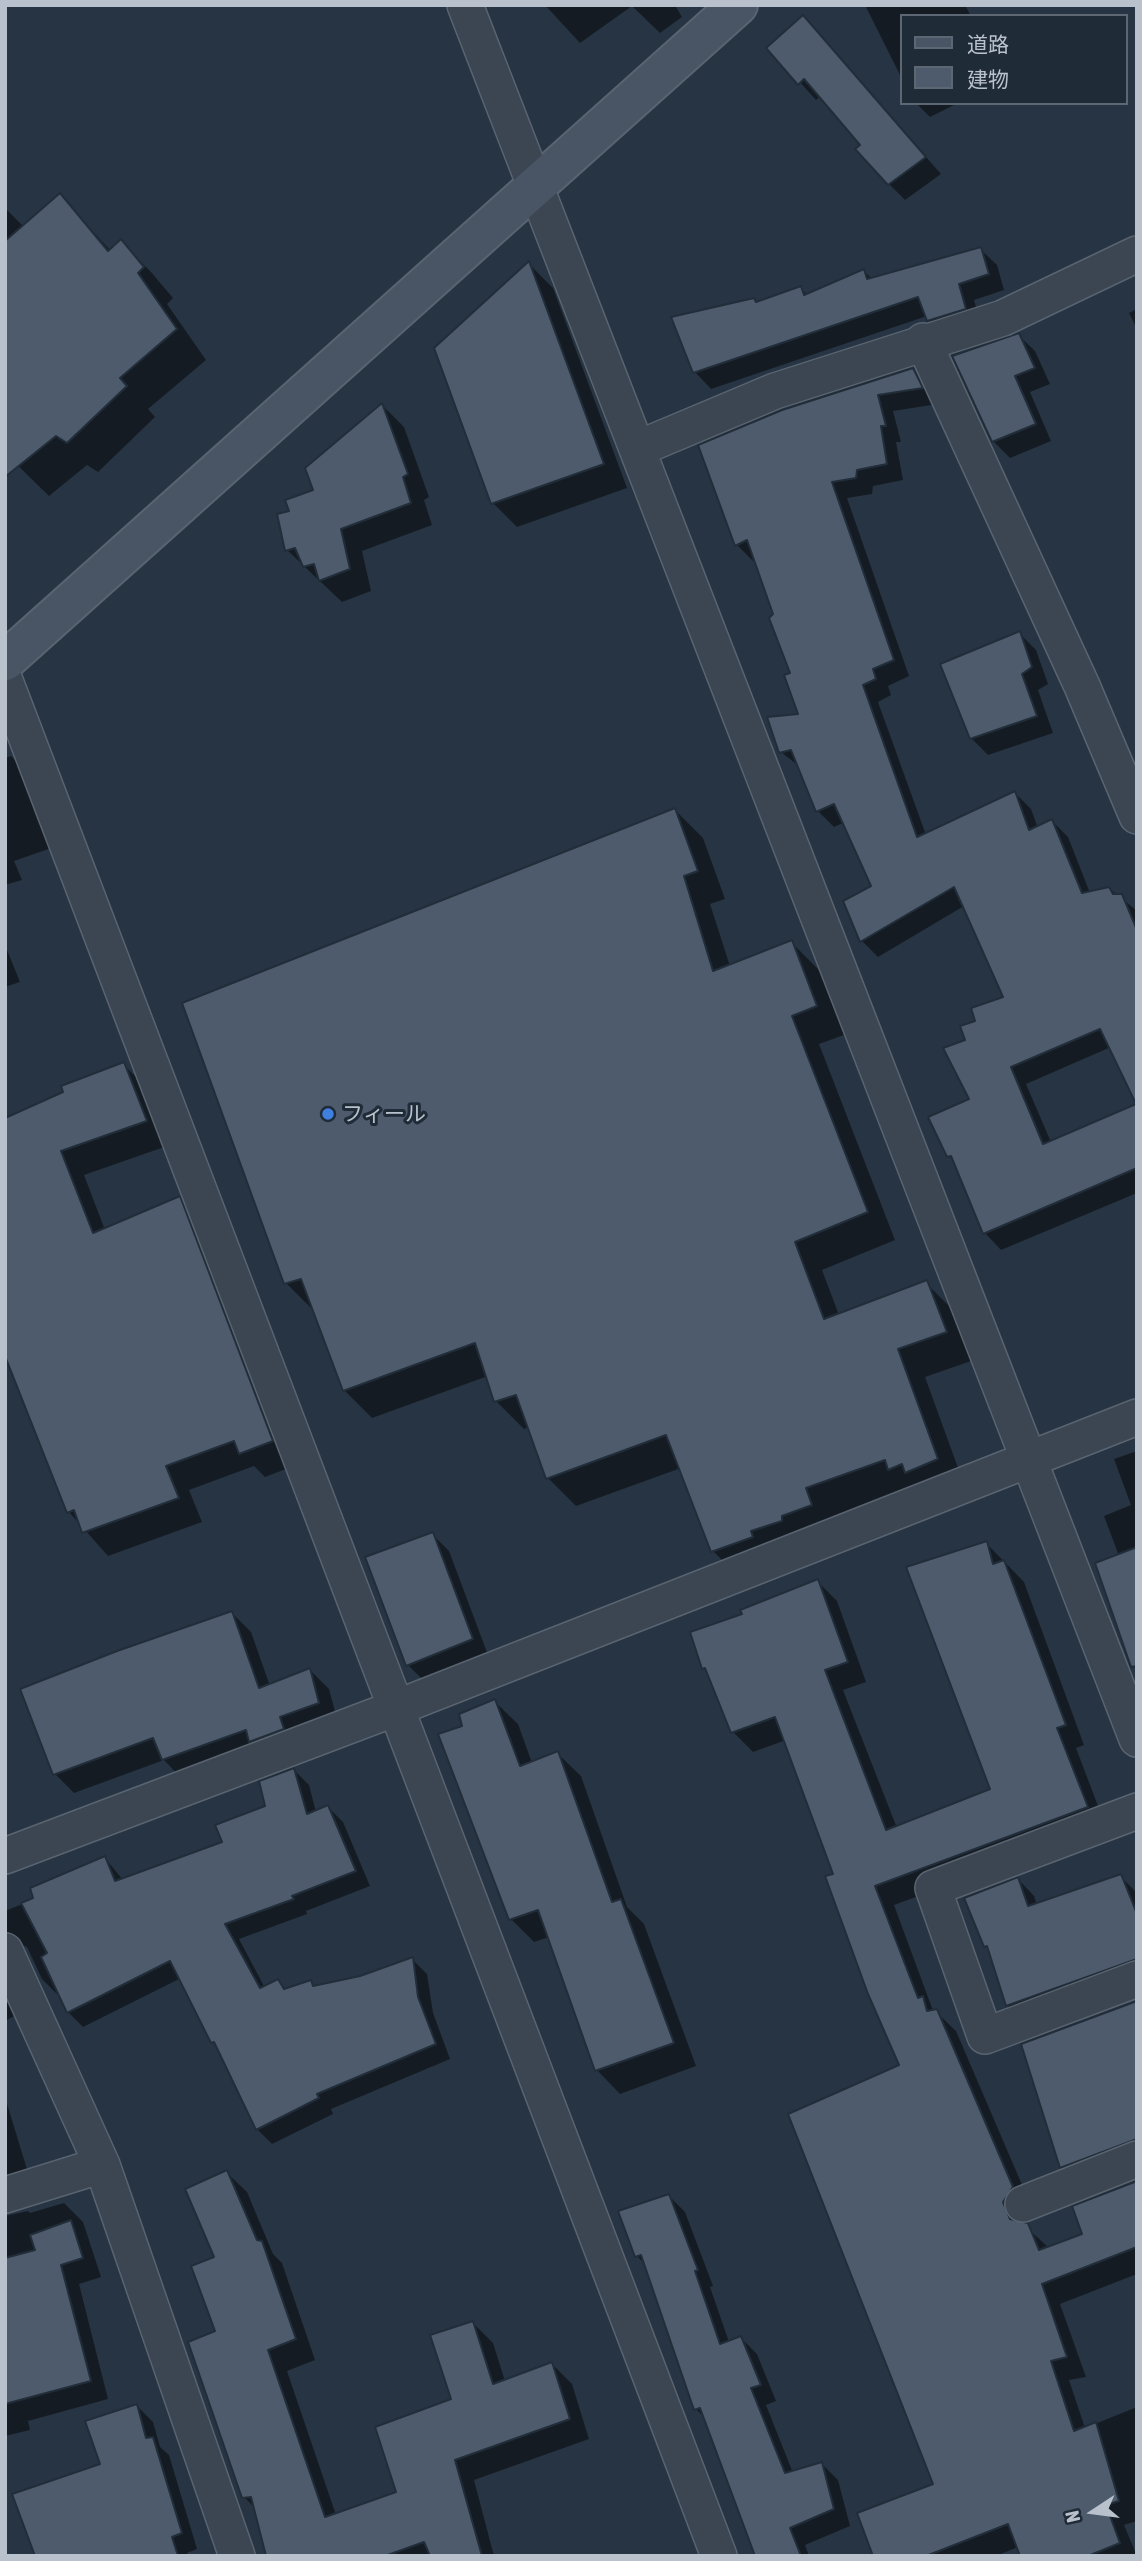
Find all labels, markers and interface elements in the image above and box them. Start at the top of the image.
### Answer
legend [900,14,1128,105]
text: 道路 [967,32,1009,56]
text: 建物 [967,67,1009,91]
place label: フィール [342,1101,426,1127]
marker: フィール [320,1106,336,1122]
north arrow [1058,2477,1128,2547]
text: N [1061,2509,1085,2525]

